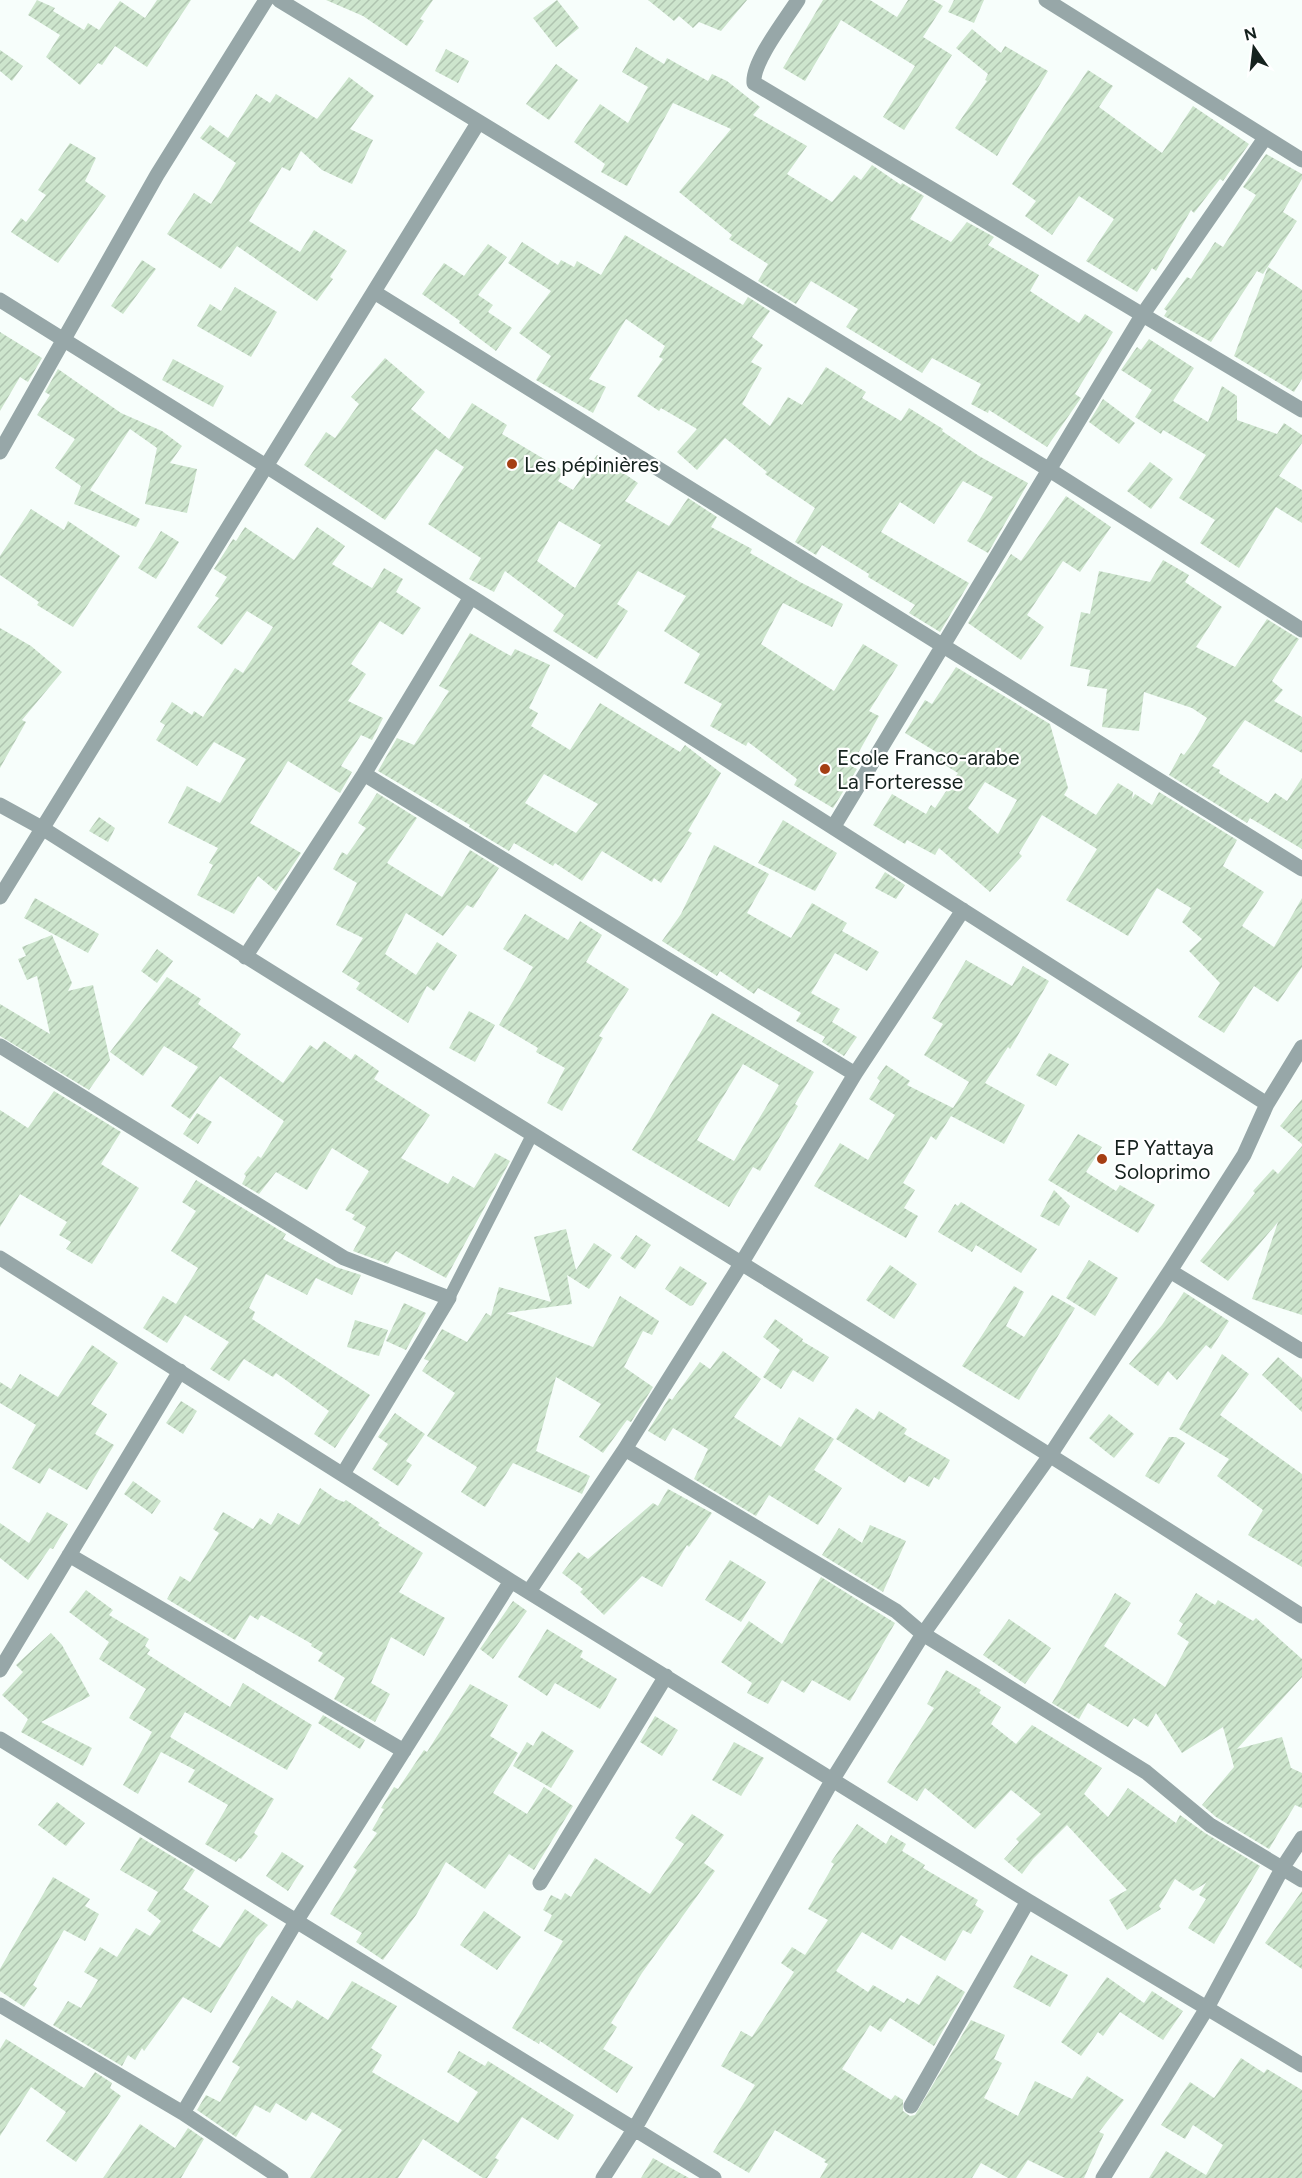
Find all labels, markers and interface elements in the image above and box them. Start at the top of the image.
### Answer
north arrow [1224,18,1284,78]
text: N [1242,23,1259,45]
place label: Les pépinières [524,452,659,477]
marker: Les pépinières [505,457,519,471]
place label: Ecole Franco-arabe La Forteresse [837,745,1020,794]
marker: Ecole Franco-arabe La Forteresse [818,762,832,776]
place label: EP Yattaya Soloprimo [1114,1135,1214,1184]
marker: EP Yattaya Soloprimo [1095,1152,1109,1166]

